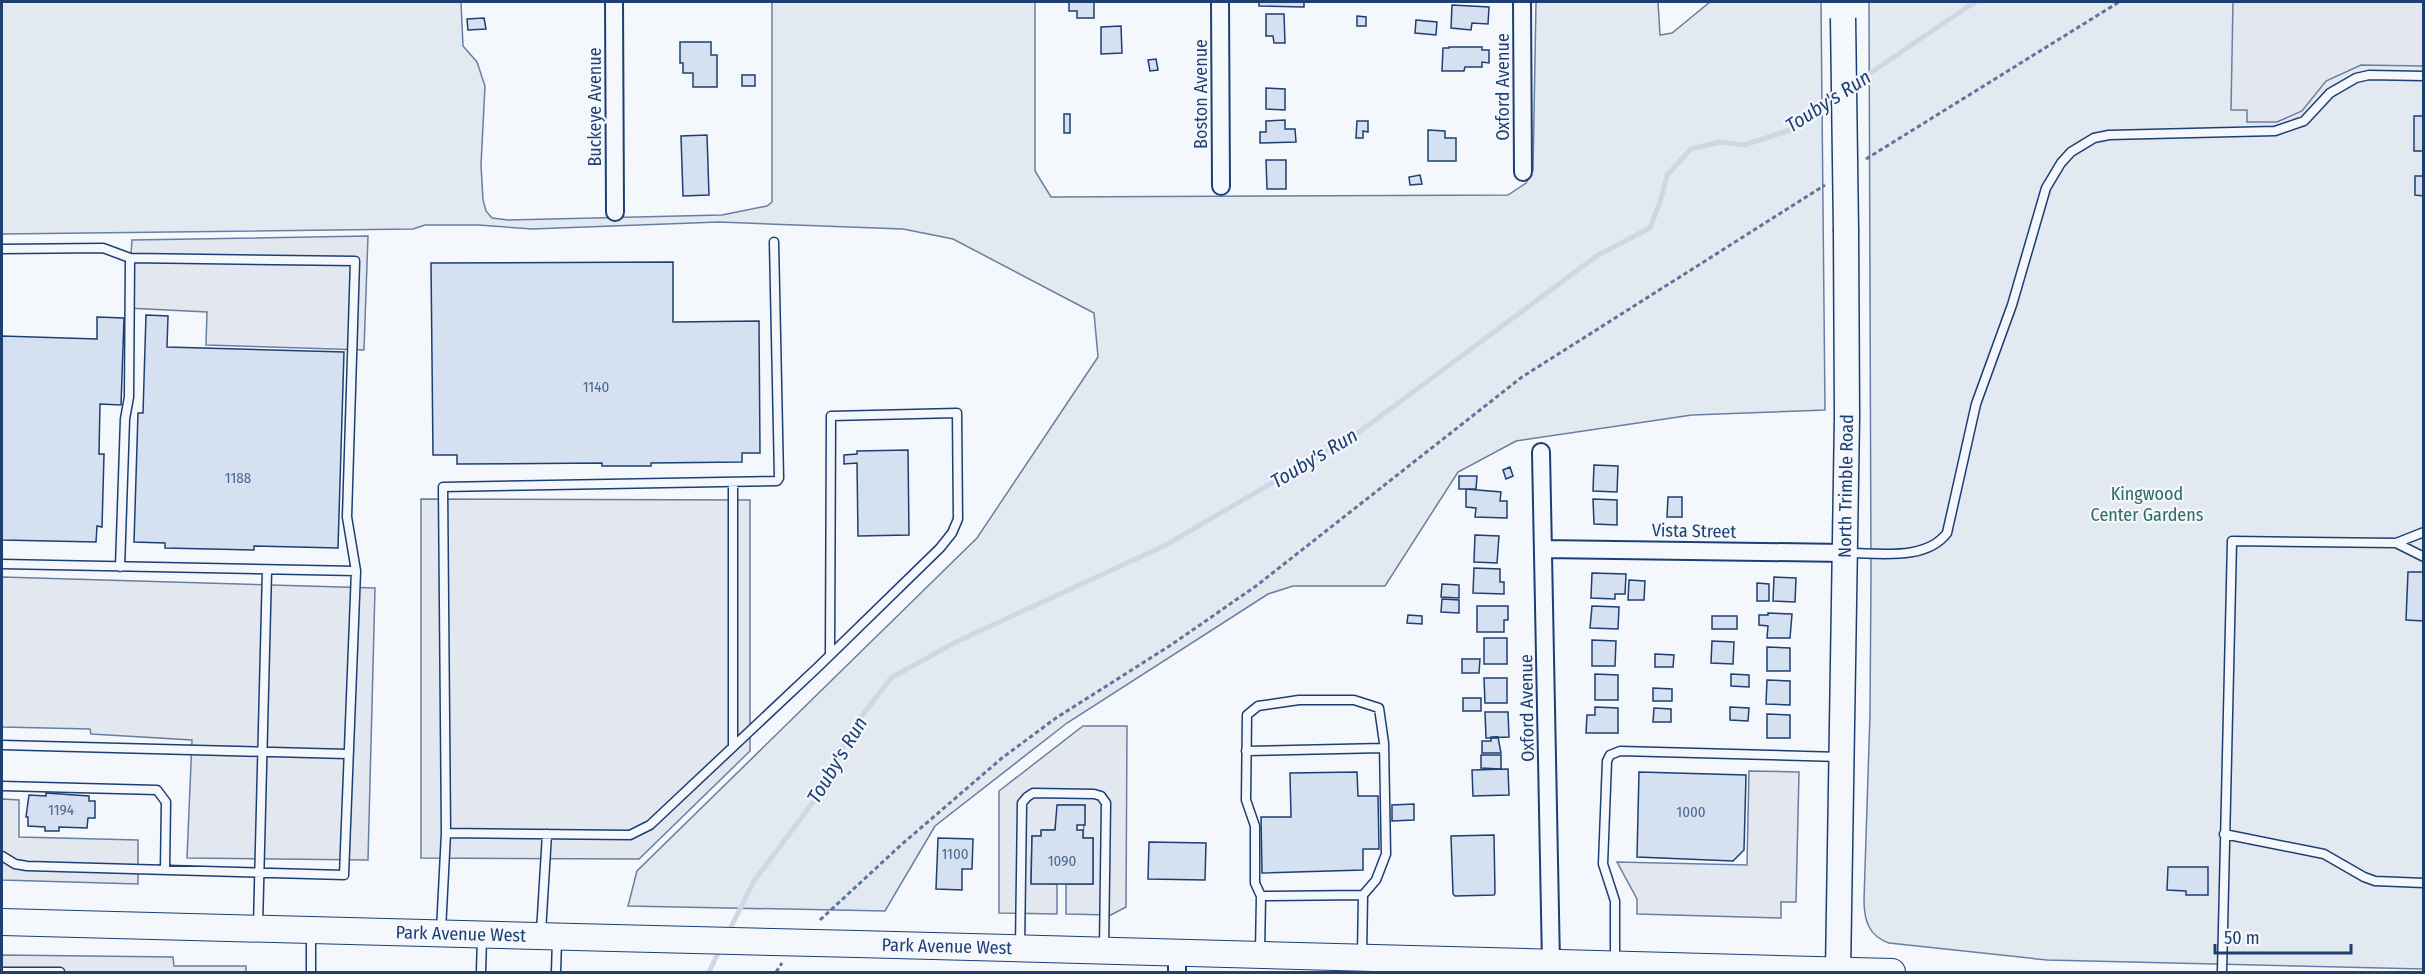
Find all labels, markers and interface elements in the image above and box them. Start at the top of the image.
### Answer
street label: Oxford Avenue [1492,33,1514,141]
street label: Boston Avenue [1190,39,1212,149]
street label: Buckeye Avenue [584,47,606,167]
water label: Touby's Run [1781,65,1875,137]
house number: 1140 [583,378,609,396]
street label: North Trimble Road [1834,414,1858,558]
water label: Touby's Run [1266,423,1362,493]
house number: 1188 [225,469,251,487]
park label: Kingwood Center Gardens [2091,483,2204,526]
street label: Vista Street [1652,519,1737,543]
street label: Oxford Avenue [1515,654,1539,762]
water label: Touby's Run [802,712,872,808]
house number: 1194 [48,801,74,819]
house number: 1000 [1676,803,1706,821]
house number: 1100 [941,845,969,863]
house number: 1090 [1048,852,1076,870]
scale bar [2215,917,2352,955]
street label: Park Avenue West [395,921,526,947]
text: 50 m [2224,927,2260,949]
street label: Park Avenue West [881,934,1013,959]

